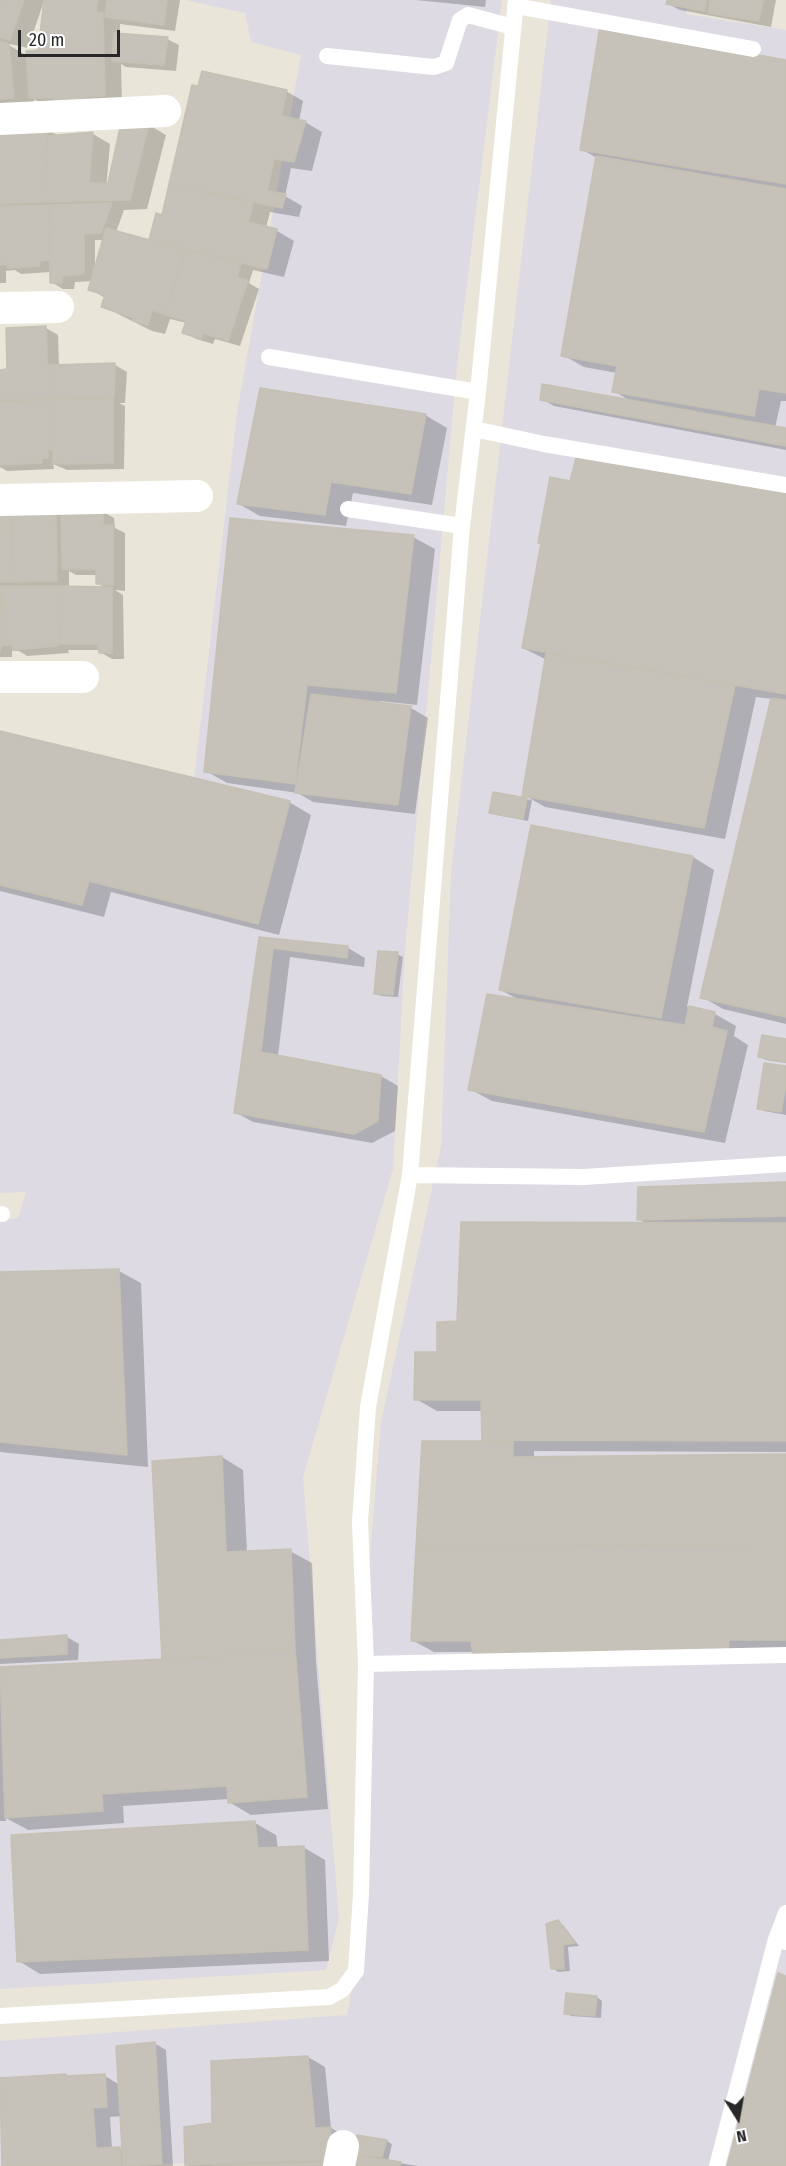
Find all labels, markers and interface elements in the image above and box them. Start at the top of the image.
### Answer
scale bar [21,18,123,56]
text: 20 m [29,29,64,51]
north arrow [708,2088,768,2148]
text: N [735,2126,748,2146]

